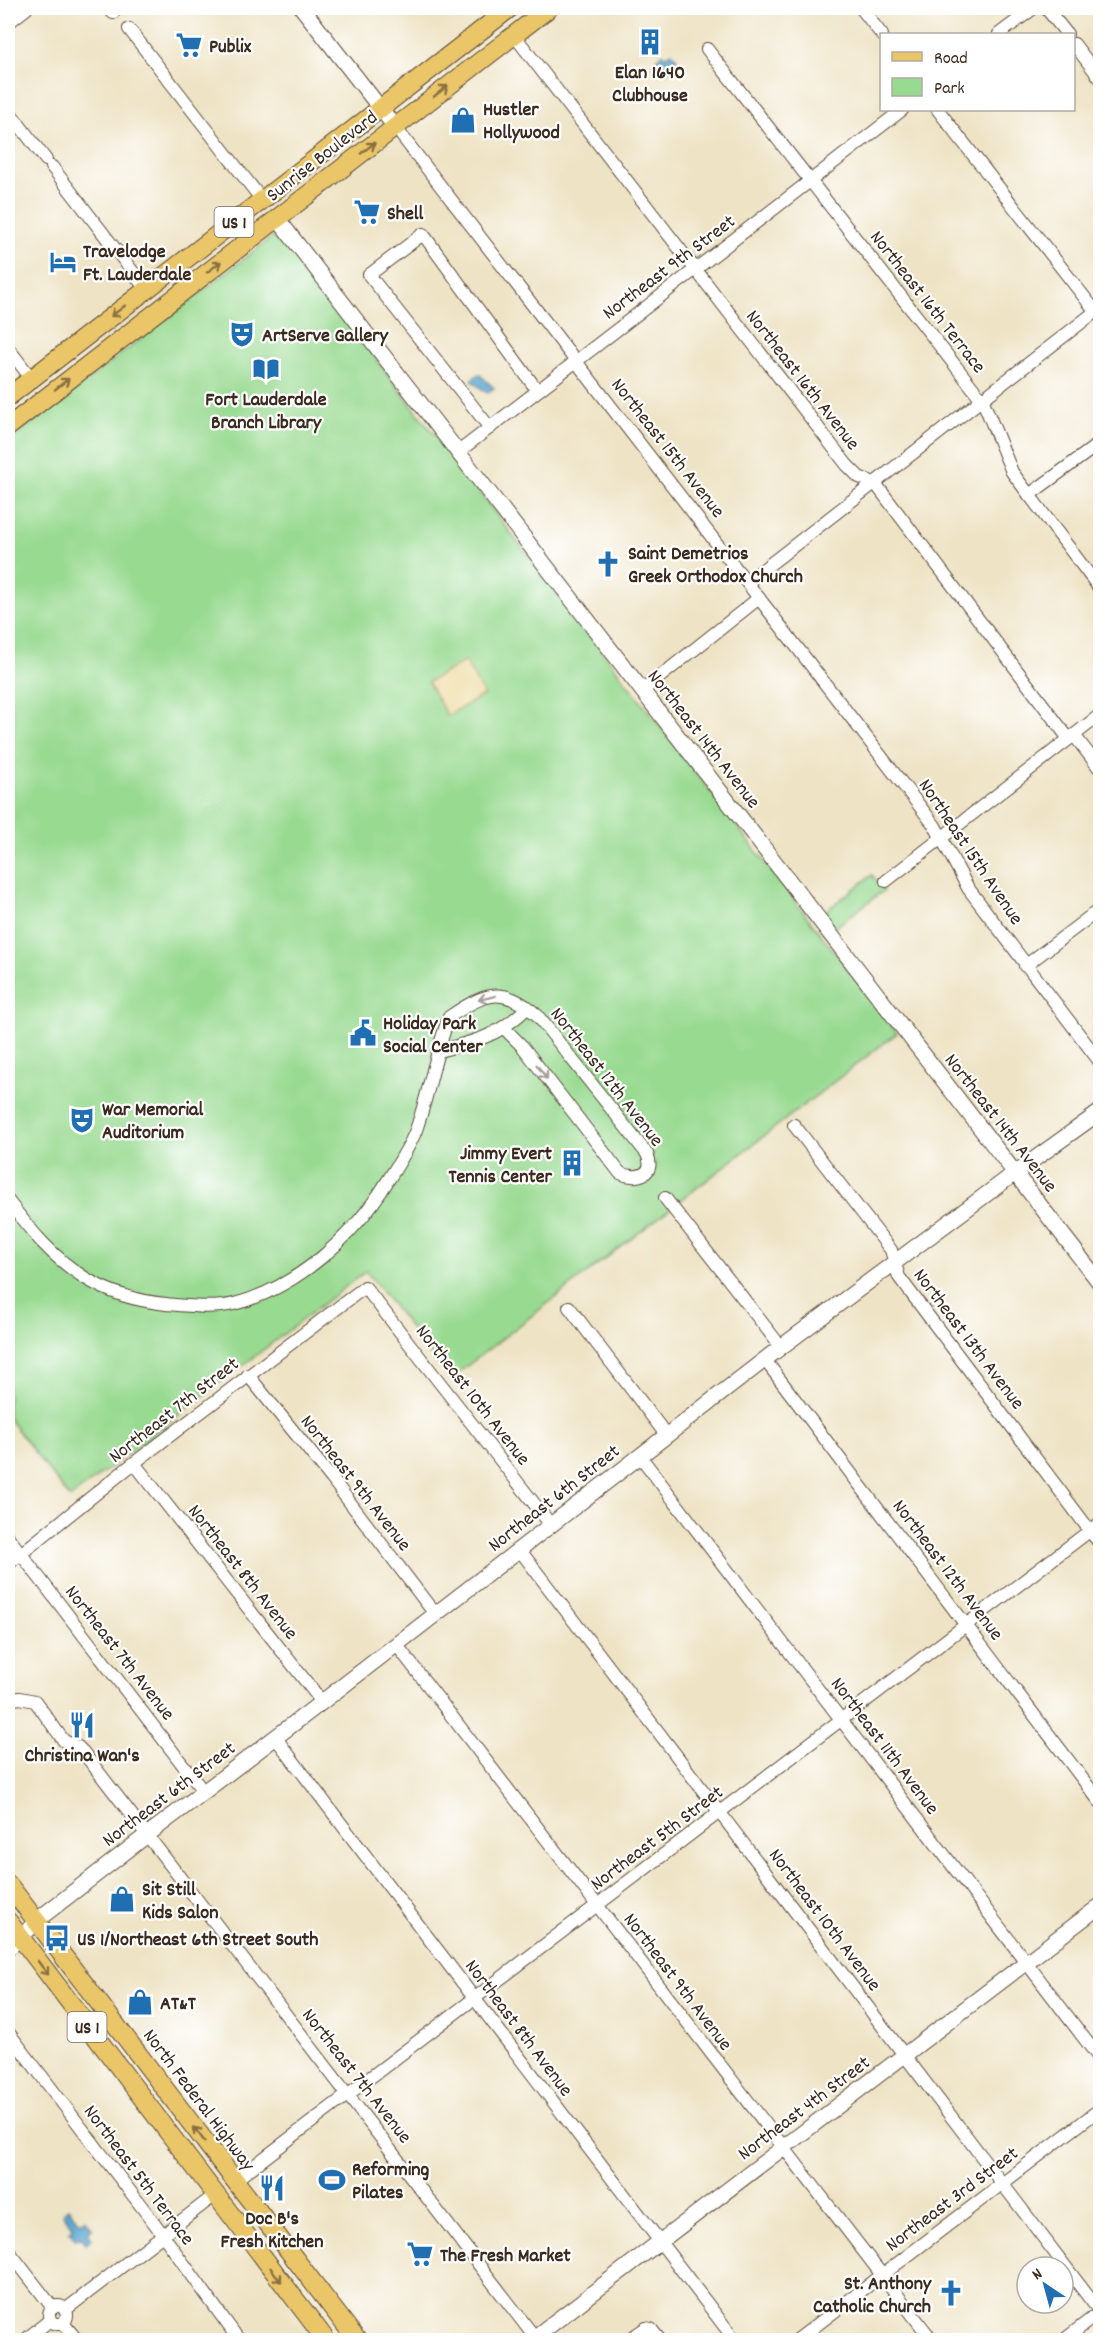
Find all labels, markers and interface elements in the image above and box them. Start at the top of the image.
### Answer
building icon: Elan 1640 Clubhouse [635,27,665,57]
supermarket icon: Publix [174,30,204,60]
legend [880,33,1075,111]
place label: Publix [209,34,252,62]
text: Road [934,47,968,72]
place label: Elan 1640 Clubhouse [612,60,688,111]
text: Park [934,77,965,102]
one-way arrow [433,84,449,97]
place label: Hustler Hollywood [483,97,560,148]
street label: Sunrise Boulevard [261,105,385,210]
shop icon: Hustler Hollywood [448,105,478,135]
one-way arrow [360,141,376,154]
supermarket icon: Shell [352,197,382,227]
place label: Shell [387,201,424,229]
road number: US 1 [214,207,254,237]
street label: Northeast 9th Street [597,209,742,328]
street label: Northeast 16th Terrace [862,225,991,380]
place label: Travelodge Ft. Lauderdale [83,239,191,290]
hotel icon: Travelodge Ft. Lauderdale [48,247,78,277]
one-way arrow [205,261,221,273]
one-way arrow [111,305,127,317]
street label: Northeast 16th Avenue [738,305,866,457]
theatre icon: ArtServe Gallery [227,319,257,349]
place label: ArtServe Gallery [262,323,389,351]
library icon: Fort Lauderdale Branch Library [251,354,281,384]
street label: Northeast 15th Avenue [603,373,730,525]
one-way arrow [54,377,70,390]
place label: Fort Lauderdale Branch Library [205,387,327,438]
place label: Saint Demetrios Greek Orthodox Church [628,541,803,592]
church icon: Saint Demetrios Greek Orthodox Church [593,549,623,579]
street label: Northeast 14th Avenue [639,664,766,816]
street label: Northeast 15th Avenue [910,774,1029,931]
one-way arrow [478,993,497,1005]
street label: Northeast 12th Avenue [542,1002,669,1154]
place label: Holiday Park Social Center [383,1011,483,1062]
public building icon: Holiday Park Social Center [348,1018,378,1048]
street label: Northeast 14th Avenue [936,1048,1063,1200]
one-way arrow [536,1064,549,1080]
place label: War Memorial Auditorium [102,1097,203,1148]
theatre icon: War Memorial Auditorium [67,1105,97,1135]
place label: Jimmy Evert Tennis Center [449,1141,553,1192]
building icon: Jimmy Evert Tennis Center [557,1148,587,1178]
street label: Northeast 13th Avenue [905,1263,1030,1416]
street label: Northeast 10th Avenue [408,1319,536,1473]
street label: Northeast 7th Street [104,1351,246,1471]
street label: Northeast 9th Avenue [292,1410,417,1558]
street label: Northeast 6th Street [483,1439,627,1560]
street label: Northeast 12th Avenue [884,1494,1009,1647]
street label: Northeast 8th Avenue [180,1499,304,1647]
street label: Northeast 7th Avenue [57,1580,181,1728]
street label: Northeast 11th Avenue [823,1672,945,1822]
restaurant icon: Christina Wan's [67,1710,97,1740]
street label: Northeast 6th Street [97,1736,242,1855]
place label: Christina Wan's [24,1743,140,1771]
street label: Northeast 5th Street [585,1780,730,1899]
street label: Northeast 10th Avenue [761,1844,887,1998]
place label: Sit Still Kids Salon [142,1877,218,1928]
shop icon: Sit Still Kids Salon [107,1884,137,1914]
street label: Northeast 9th Avenue [615,1908,738,2058]
bus stop icon: US 1/Northeast 6th Street South [42,1923,72,1953]
place label: US 1/Northeast 6th Street South [77,1927,318,1955]
street label: Northeast 8th Avenue [457,1954,579,2103]
one-way arrow [36,1960,49,1976]
shop icon: AT&T [125,1987,155,2017]
place label: AT&T [160,1991,197,2019]
street label: Northeast 7th Avenue [294,2003,418,2151]
road number: US 1 [68,2012,106,2042]
street label: North Federal Highway [135,2024,261,2178]
street label: Northeast 4th Street [733,2050,877,2169]
street label: Northeast 5th Terrace [75,2100,200,2252]
one-way arrow [193,2127,205,2143]
street label: Northeast 3rd Street [880,2141,1025,2260]
place label: Reforming Pilates [352,2157,430,2208]
sports icon: Reforming Pilates [317,2165,347,2195]
restaurant icon: Doc B's Fresh Kitchen [257,2173,287,2203]
place label: Doc B's Fresh Kitchen [221,2206,323,2257]
supermarket icon: The Fresh Market [405,2239,435,2269]
place label: The Fresh Market [440,2243,571,2271]
north arrow [1015,2255,1075,2315]
text: N [1028,2263,1048,2287]
one-way arrow [270,2266,282,2282]
place label: St. Anthony Catholic Church [813,2271,932,2322]
church icon: St. Anthony Catholic Church [936,2278,966,2308]

